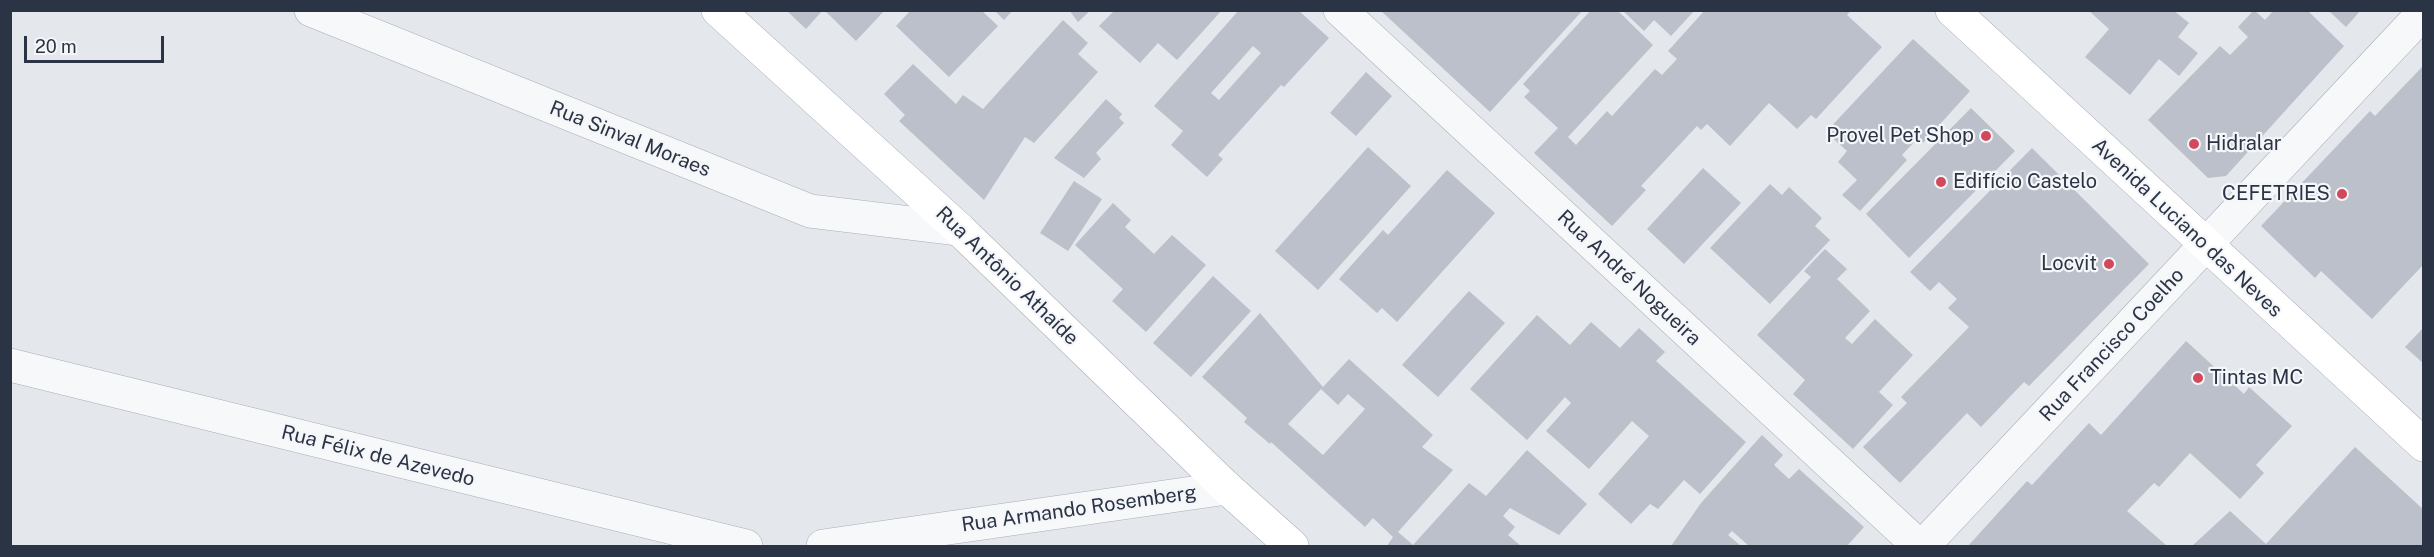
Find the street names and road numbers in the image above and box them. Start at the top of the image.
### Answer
street label: Rua Sinval Moraes [546,96,714,182]
street label: Avenida Luciano das Neves [2087,133,2287,323]
street label: Rua Antônio Athaíde [931,202,1083,350]
street label: Rua André Nogueira [1552,205,1706,351]
street label: Rua Francisco Coelho [2035,263,2189,427]
street label: Rua Félix de Azevedo [279,420,477,492]
street label: Rua Armando Rosemberg [960,481,1198,537]

